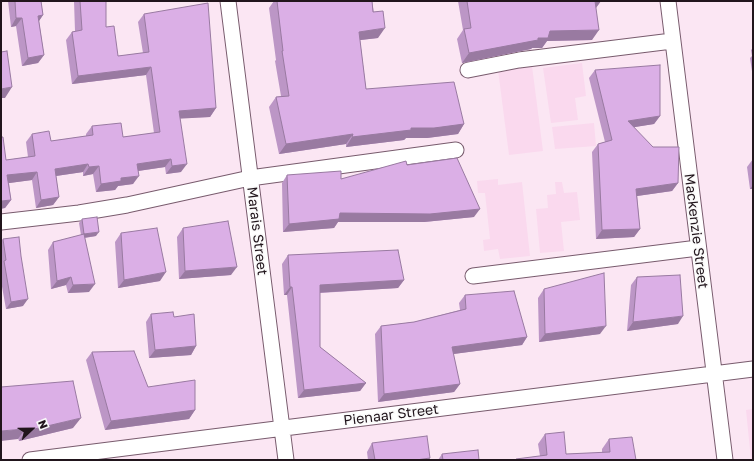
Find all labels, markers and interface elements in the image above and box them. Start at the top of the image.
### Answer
street label: Mackenzie Street [681,172,711,290]
street label: Marais Street [243,186,271,276]
street label: Pienaar Street [342,401,440,429]
north arrow [12,409,52,449]
text: N [36,418,51,431]

